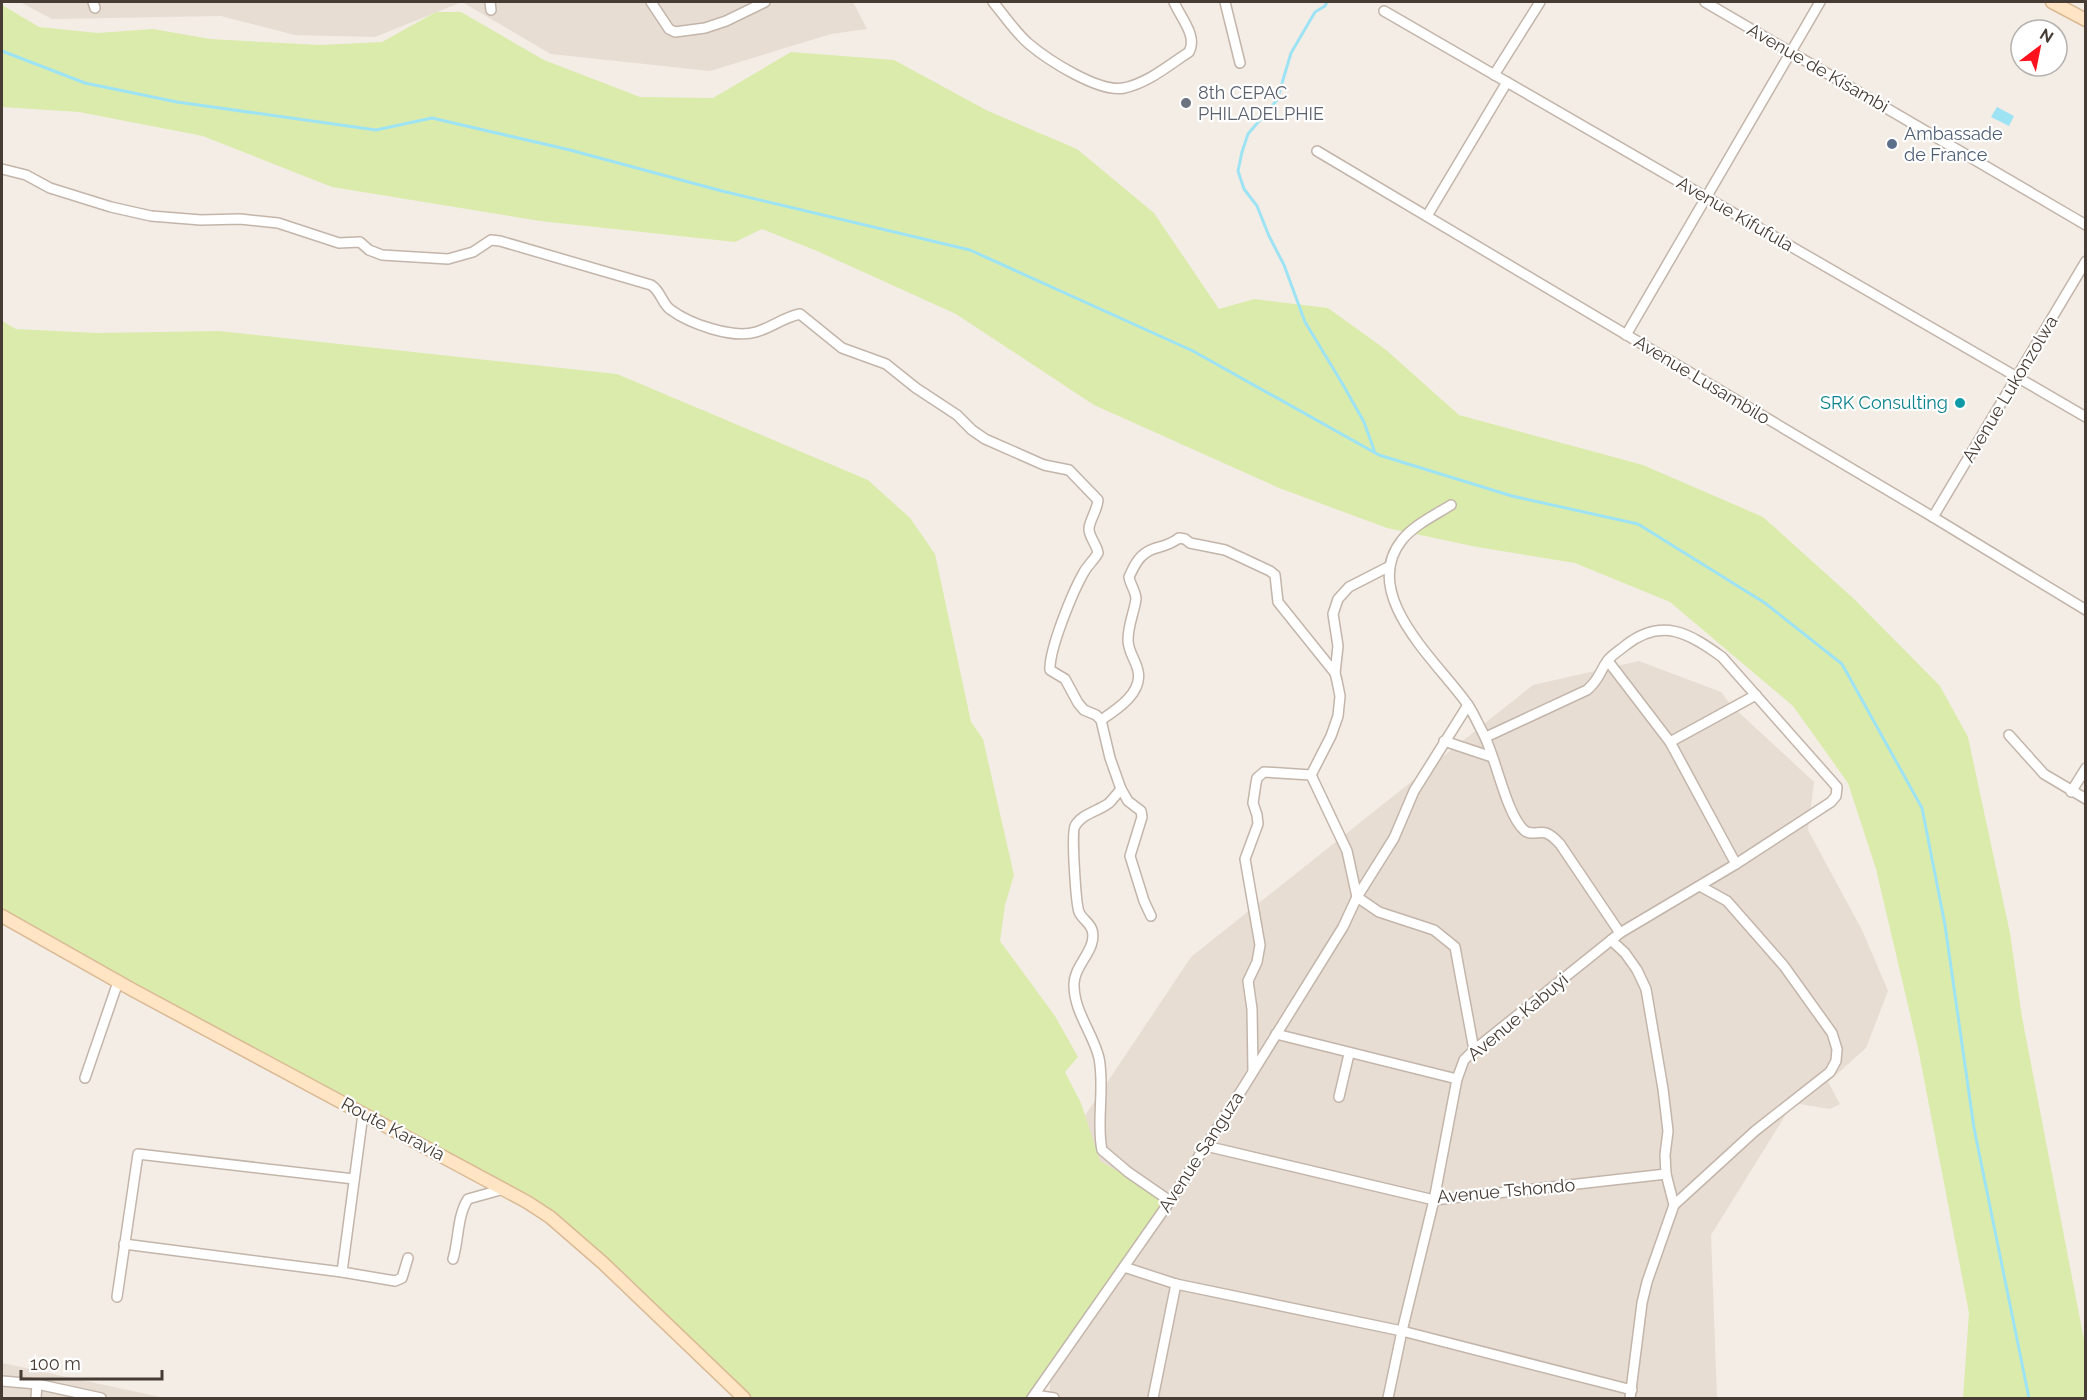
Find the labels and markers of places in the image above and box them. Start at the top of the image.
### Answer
place label: 8th CEPAC PHILADELPHIE [1198,82,1324,124]
marker: 8th CEPAC PHILADELPHIE [1179,96,1193,110]
place label: Ambassade de France [1904,123,2003,165]
marker: Ambassade de France [1885,137,1899,151]
place label: SRK Consulting [1820,392,1948,413]
marker: SRK Consulting [1953,396,1967,410]

